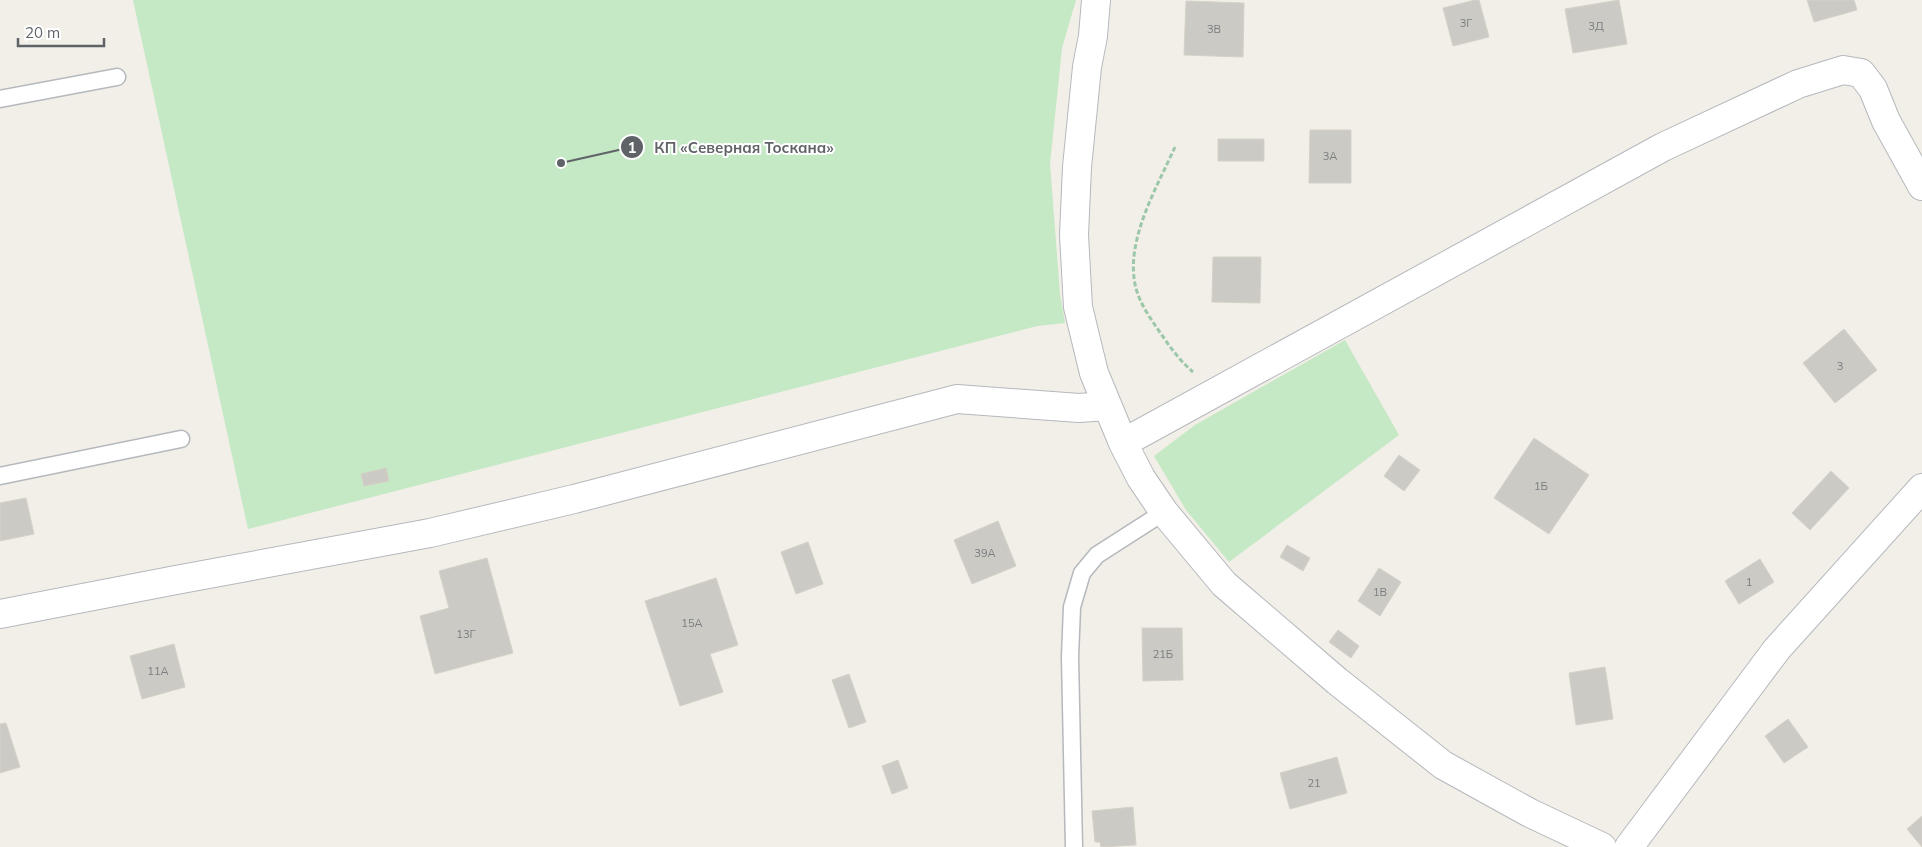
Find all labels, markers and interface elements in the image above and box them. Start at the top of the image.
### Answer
scale bar [18,15,104,47]
house number: 3Г [1460,16,1472,30]
house number: 3Д [1588,19,1604,33]
house number: 3В [1207,22,1221,36]
text: 20 m [25,23,60,42]
callout: КП «Северная Тоскана» [619,132,843,162]
text: 1 [627,138,637,157]
text: КП «Северная Тоскана» [654,138,834,157]
house number: 3А [1323,149,1337,163]
house number: 3 [1837,359,1843,373]
house number: 1Б [1534,479,1548,493]
house number: 39А [974,546,996,560]
house number: 1 [1746,575,1752,589]
house number: 1В [1373,585,1387,599]
house number: 15А [681,616,703,630]
house number: 13Г [456,627,476,641]
house number: 21Б [1153,647,1173,661]
house number: 11А [147,664,169,678]
house number: 21 [1307,776,1321,790]

